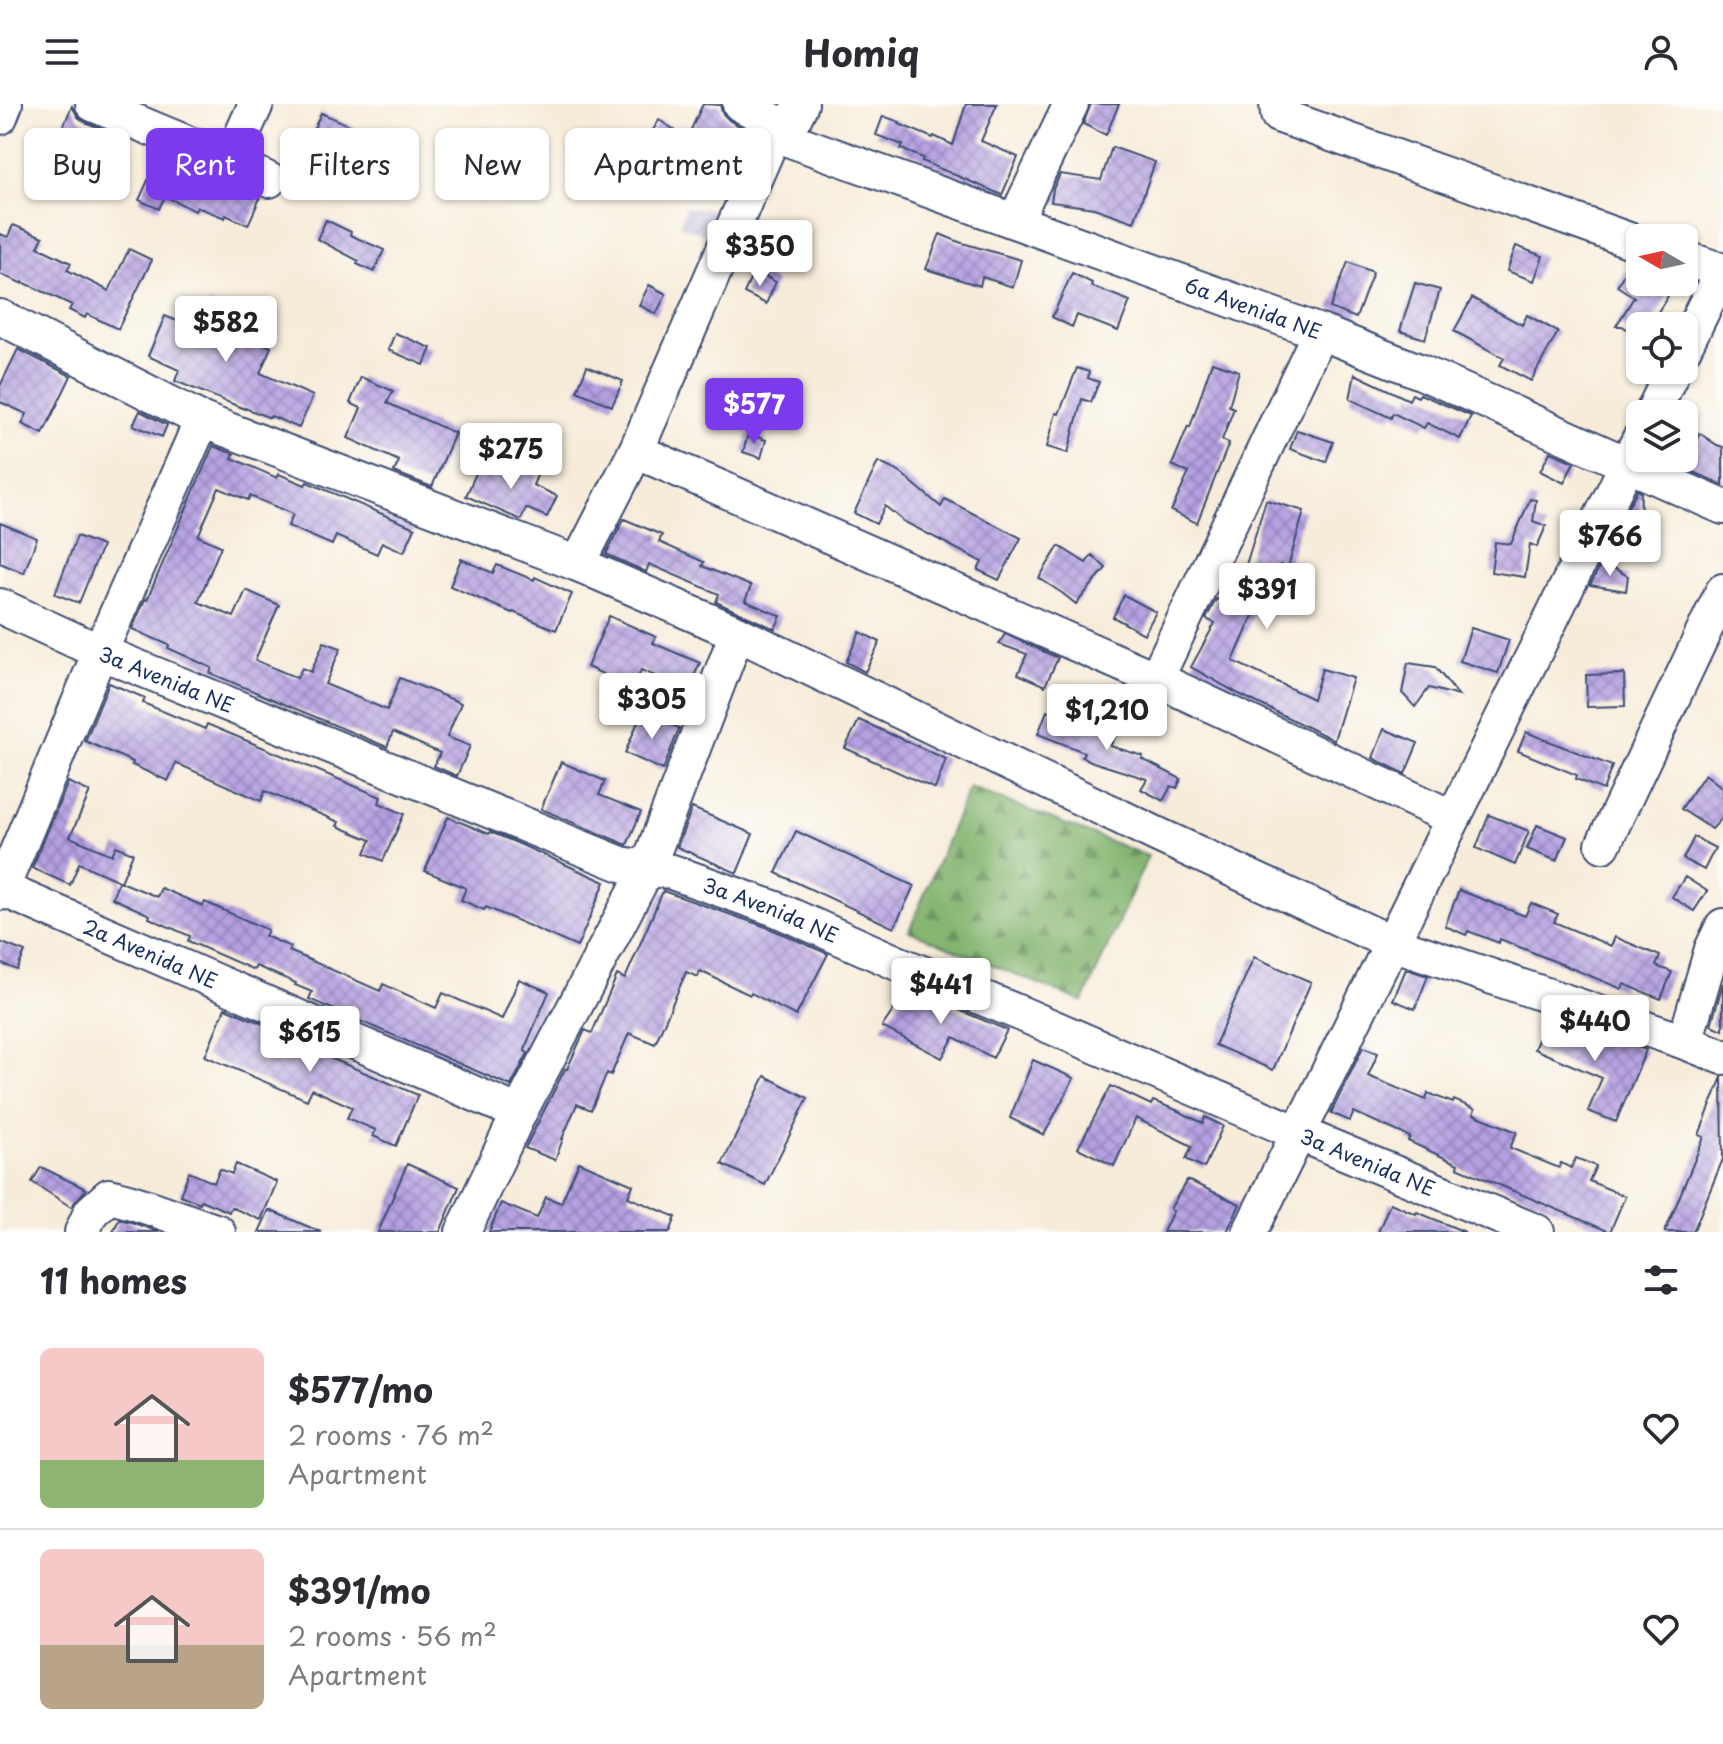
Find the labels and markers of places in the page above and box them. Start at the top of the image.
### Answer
pin: $350 [713,220,807,288]
pin: $582 [179,296,273,364]
pin: $577 [707,378,801,446]
pin: $275 [464,423,558,491]
pin: $766 [1563,510,1657,578]
pin: $391 [1220,563,1314,631]
pin: $305 [605,673,699,741]
pin: $1,210 [1042,684,1172,752]
pin: $441 [894,958,988,1026]
pin: $440 [1548,995,1642,1063]
pin: $615 [263,1006,357,1074]

